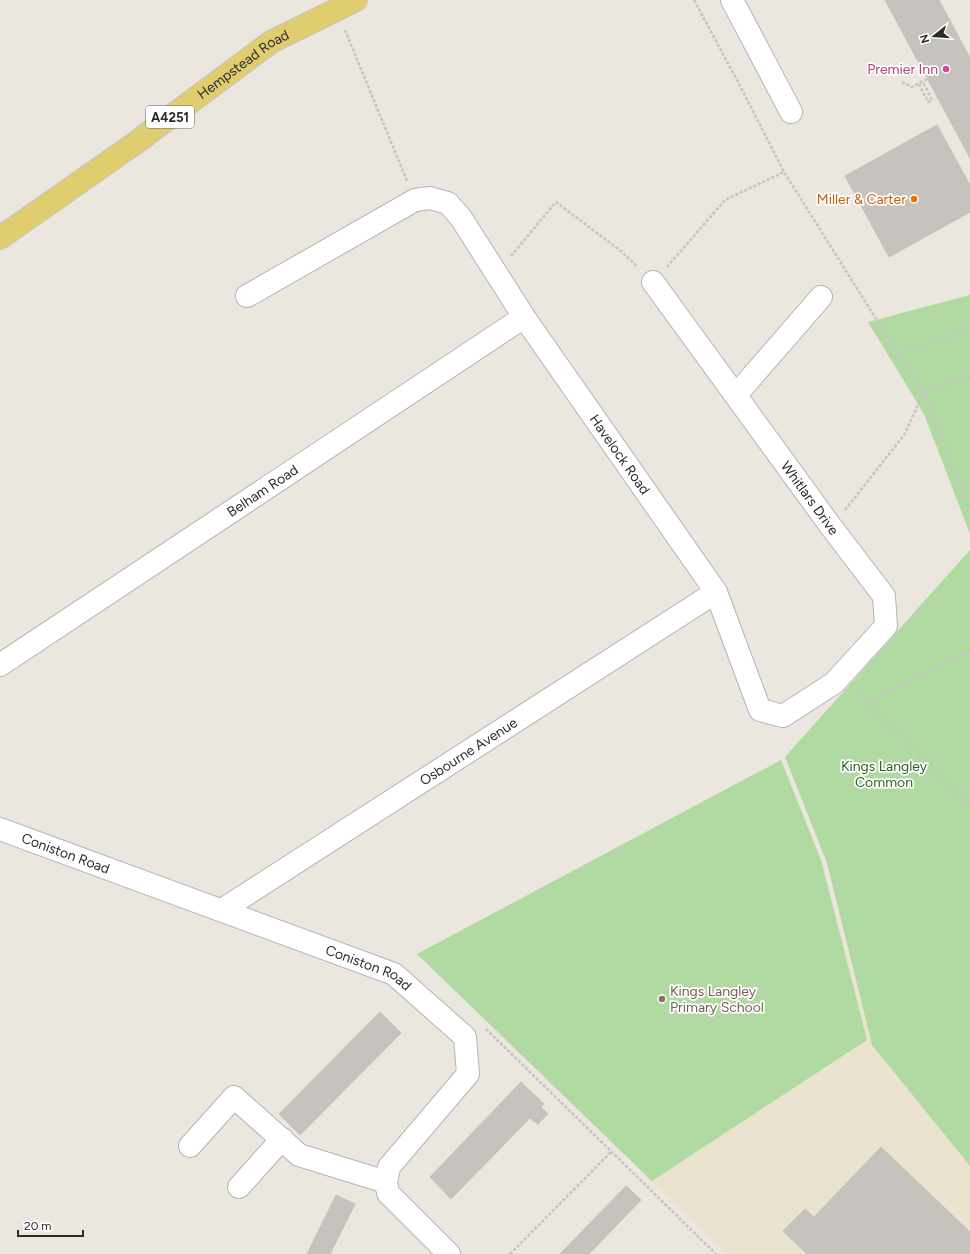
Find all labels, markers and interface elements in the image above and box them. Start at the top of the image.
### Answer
north arrow [914,16,954,56]
street label: Hempstead Road [194,26,292,103]
text: N [917,33,932,45]
place label: Premier Inn [867,61,938,78]
marker: Premier Inn [941,64,951,74]
road number: A4251 [146,106,194,128]
place label: Miller & Carter [817,191,906,208]
marker: Miller & Carter [909,194,919,204]
street label: Havelock Road [586,411,653,498]
street label: Whitlars Drive [777,458,842,539]
street label: Belham Road [224,461,301,521]
street label: Osbourne Avenue [417,714,521,789]
park label: Kings Langley Common [841,758,928,791]
street label: Coniston Road [19,830,112,878]
street label: Coniston Road [323,942,415,994]
place label: Kings Langley Primary School [670,983,764,1016]
marker: Kings Langley Primary School [657,994,667,1004]
scale bar [18,1212,83,1238]
text: 20 m [24,1219,52,1233]

